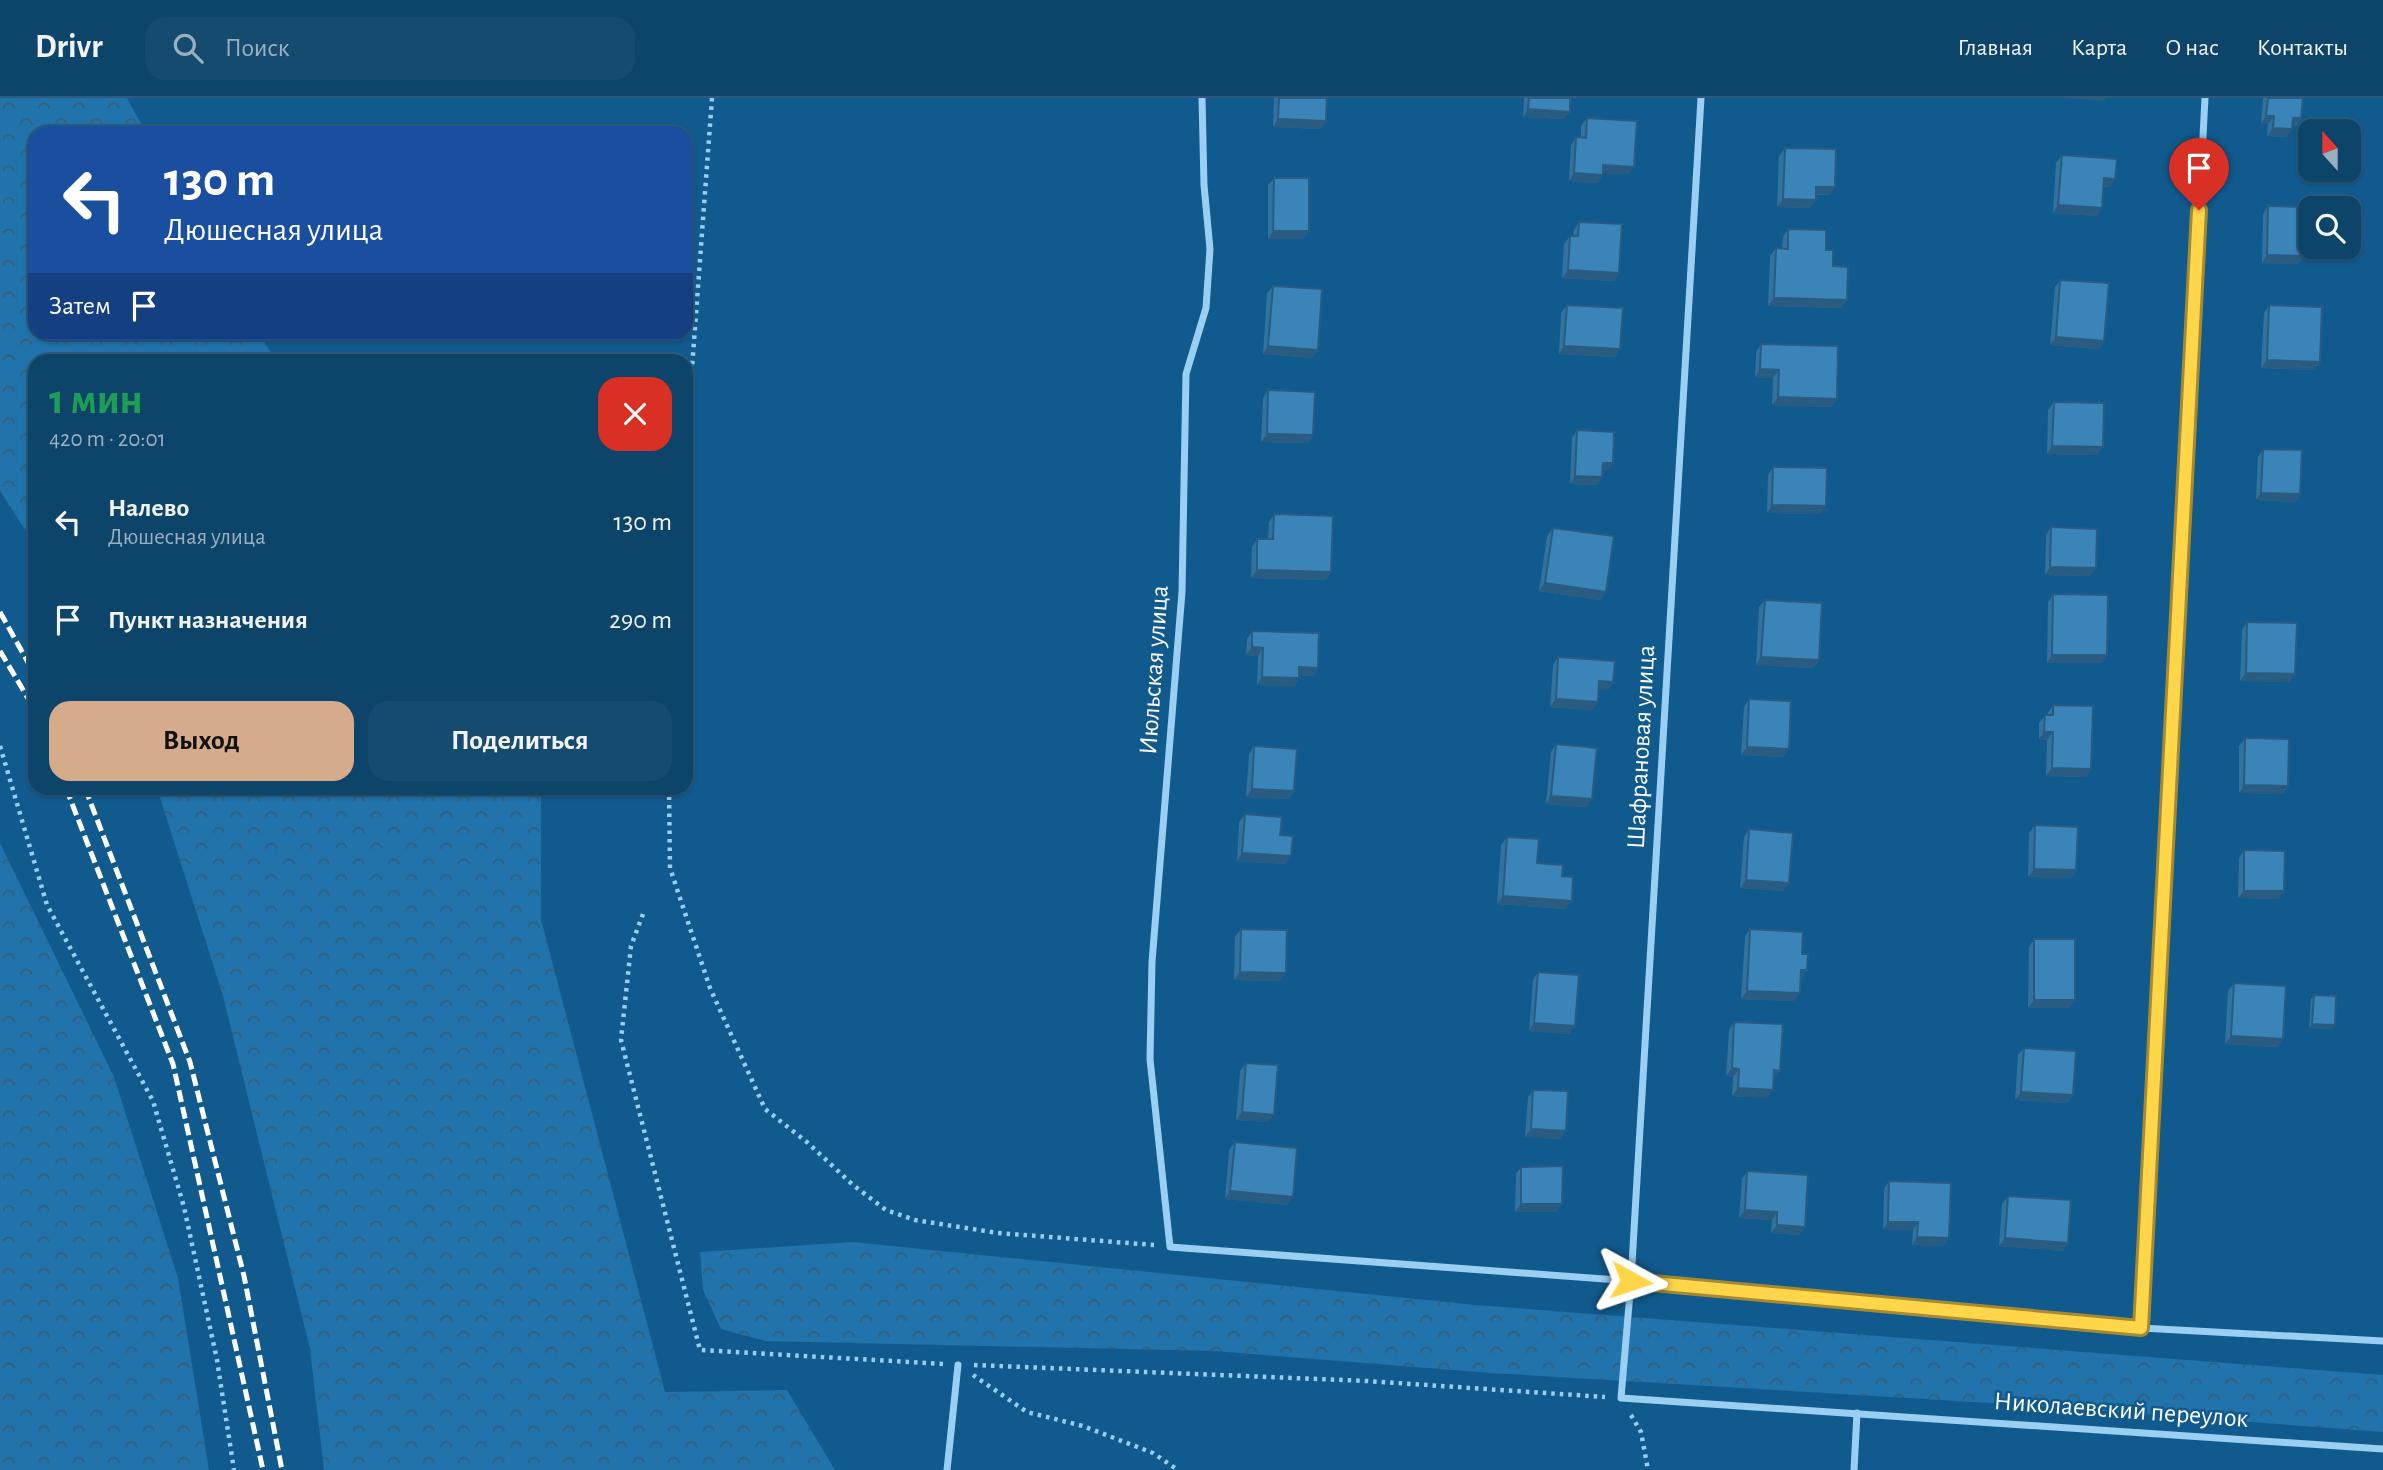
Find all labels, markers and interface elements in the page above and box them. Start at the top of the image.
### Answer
search box [145,17,635,80]
icon: search [169,29,207,67]
text: Drivr [35,31,103,64]
text: Поиск [225,35,290,61]
text: Главная [1958,36,2033,60]
text: Карта [2071,36,2127,60]
text: О нас [2165,36,2219,60]
text: Контакты [2257,36,2348,60]
north arrow [2298,119,2361,182]
map controls [2298,119,2361,259]
pin [2169,138,2229,210]
icon: arrive [2180,149,2218,187]
icon: left [49,154,140,245]
text: 130 m [164,156,275,205]
button: search [2298,196,2361,259]
text: Дюшесная улица [164,214,383,246]
icon: arrive [125,287,163,325]
text: Затем [49,293,111,319]
button: close [598,377,672,451]
text: 1 мин [49,379,143,421]
text: 420 m · 20:01 [49,428,166,451]
text: Налево [108,495,189,521]
icon: left [49,503,87,541]
text: 130 m [614,509,672,535]
text: Дюшесная улица [108,526,266,549]
street label: Июльская улица [1135,584,1173,756]
icon: arrive [49,601,87,639]
text: Пункт назначения [108,607,308,633]
text: 290 m [609,607,672,633]
street label: Шафрановая улица [1623,644,1659,850]
button: Выход [49,701,354,781]
button: Поделиться [368,701,672,781]
position arrow [1594,1244,1668,1318]
street label: Николаевский переулок [1993,1388,2249,1432]

